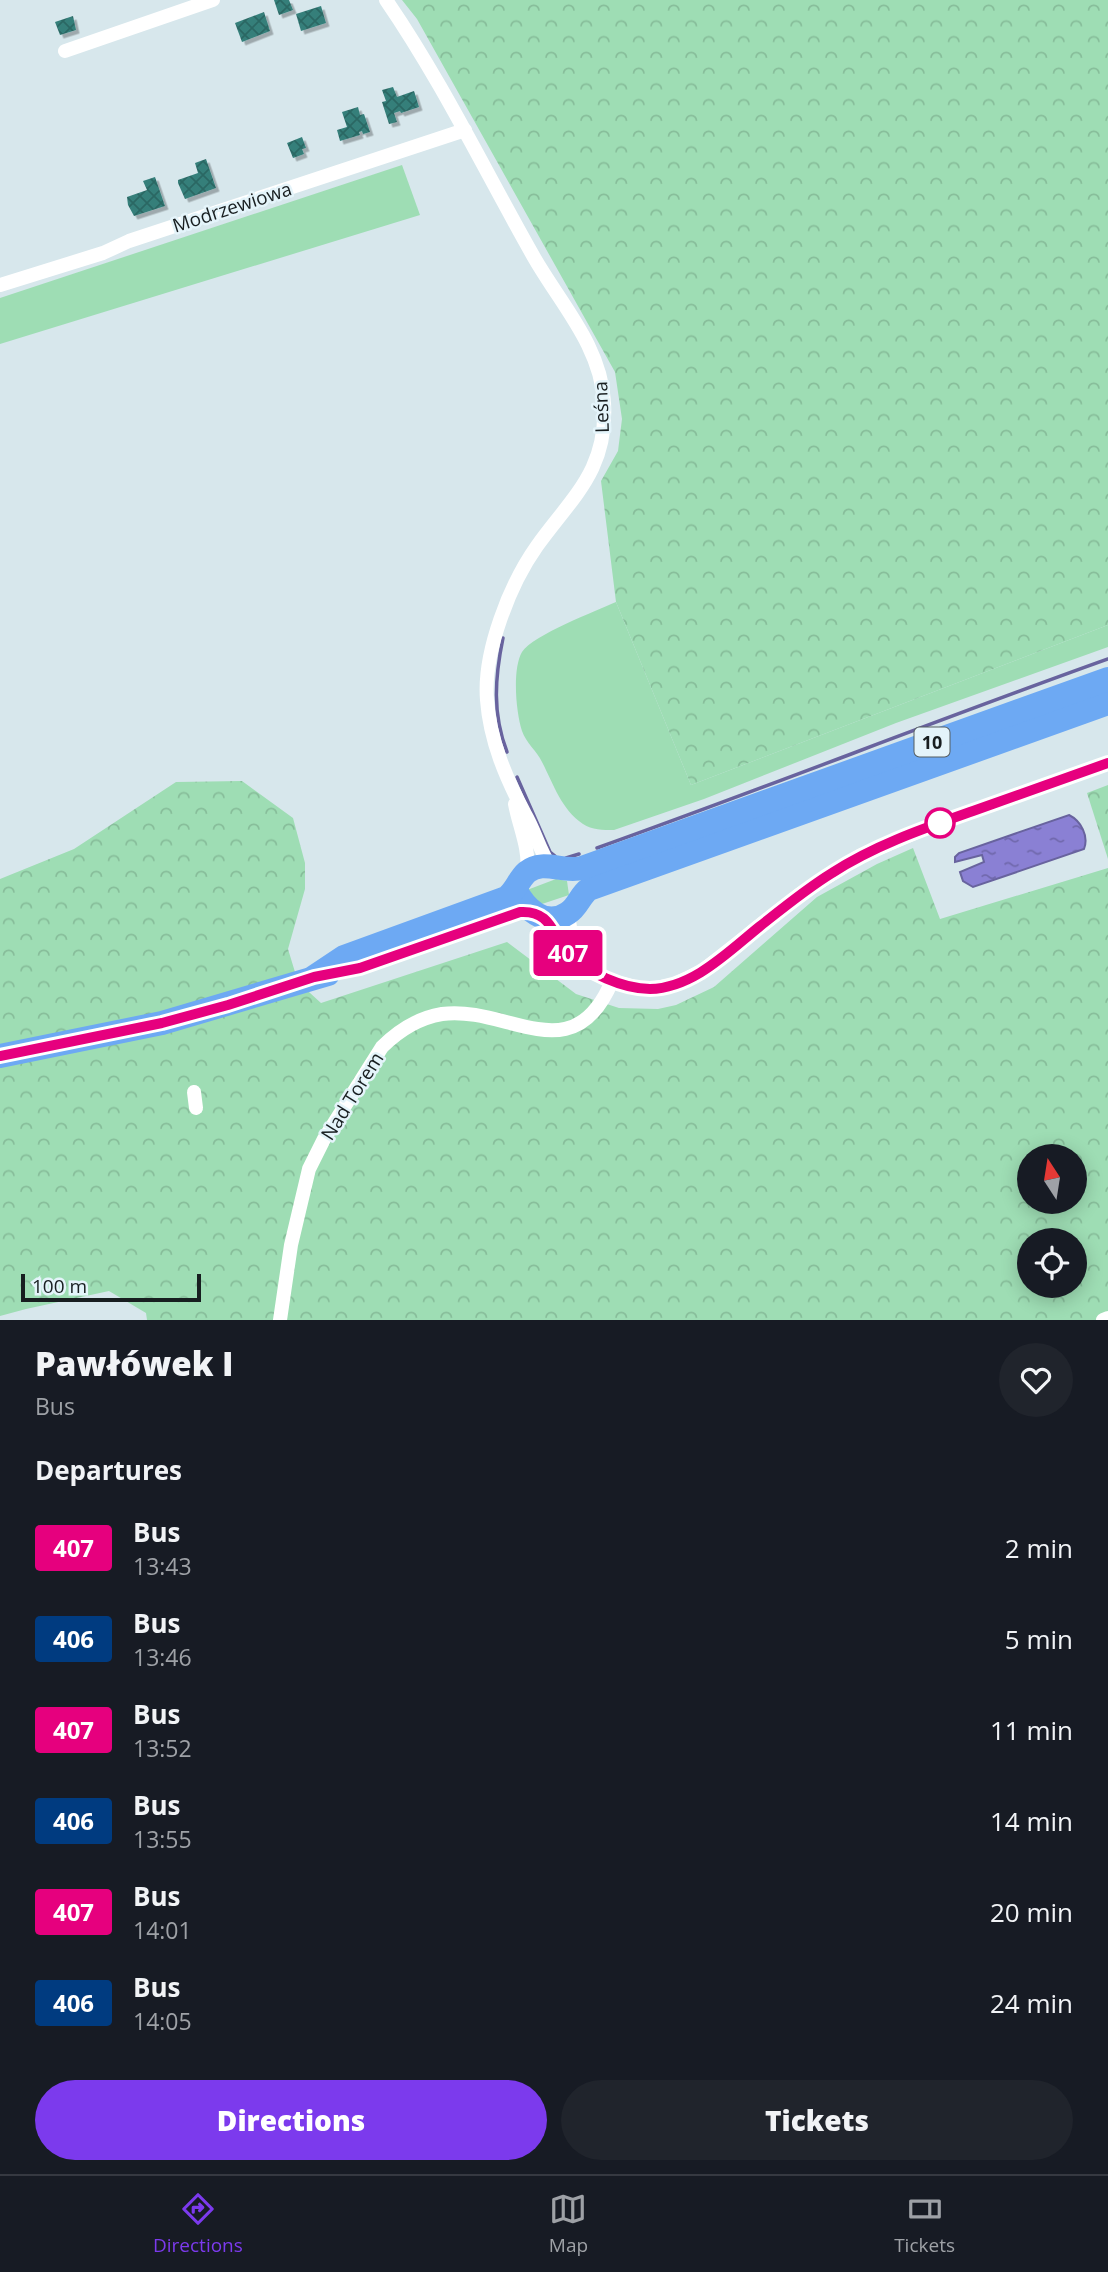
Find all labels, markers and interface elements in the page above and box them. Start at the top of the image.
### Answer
street label: Modrzewiowa [169,176,295,238]
street label: Leśna [587,381,615,433]
road number: 10 [914,728,950,756]
unlabelled marker [925,808,955,838]
line badge: 407 [528,930,608,976]
text: 407 [547,936,589,969]
street label: Nad Torem [315,1047,389,1145]
north arrow [1017,1144,1087,1214]
map controls [1017,1144,1087,1298]
button: locate [1017,1228,1087,1298]
scale bar [21,1271,201,1303]
text: 100 m [32,1273,87,1299]
text: Pawłówek I [35,1341,233,1386]
button: heart [999,1343,1073,1417]
text: Bus [35,1390,75,1422]
text: Departures [35,1452,182,1488]
text: Bus [133,1514,180,1550]
text: 2 min [1005,1530,1073,1566]
text: 407 [53,1531,94,1564]
text: 13:43 [133,1550,192,1582]
text: Bus [133,1605,180,1641]
text: 5 min [1005,1621,1073,1657]
text: 406 [53,1622,94,1655]
text: 13:46 [133,1641,192,1673]
text: Bus [133,1696,180,1732]
text: 11 min [990,1712,1073,1748]
text: 407 [53,1713,94,1746]
text: 13:52 [133,1732,192,1764]
text: Bus [133,1787,180,1823]
text: 14 min [990,1803,1073,1839]
text: 406 [53,1804,94,1837]
text: 13:55 [133,1823,192,1855]
text: Bus [133,1878,180,1914]
text: 20 min [990,1894,1073,1930]
text: 407 [53,1895,94,1928]
text: 14:01 [133,1914,192,1946]
text: Bus [133,1969,180,2005]
text: 24 min [990,1985,1073,2021]
text: 406 [53,1986,94,2019]
text: 14:05 [133,2005,192,2037]
button: Directions [35,2080,547,2160]
button: Tickets [561,2080,1073,2160]
tab: Directions [153,2190,243,2258]
tab: Map [549,2190,588,2258]
tab: Tickets [894,2190,955,2258]

